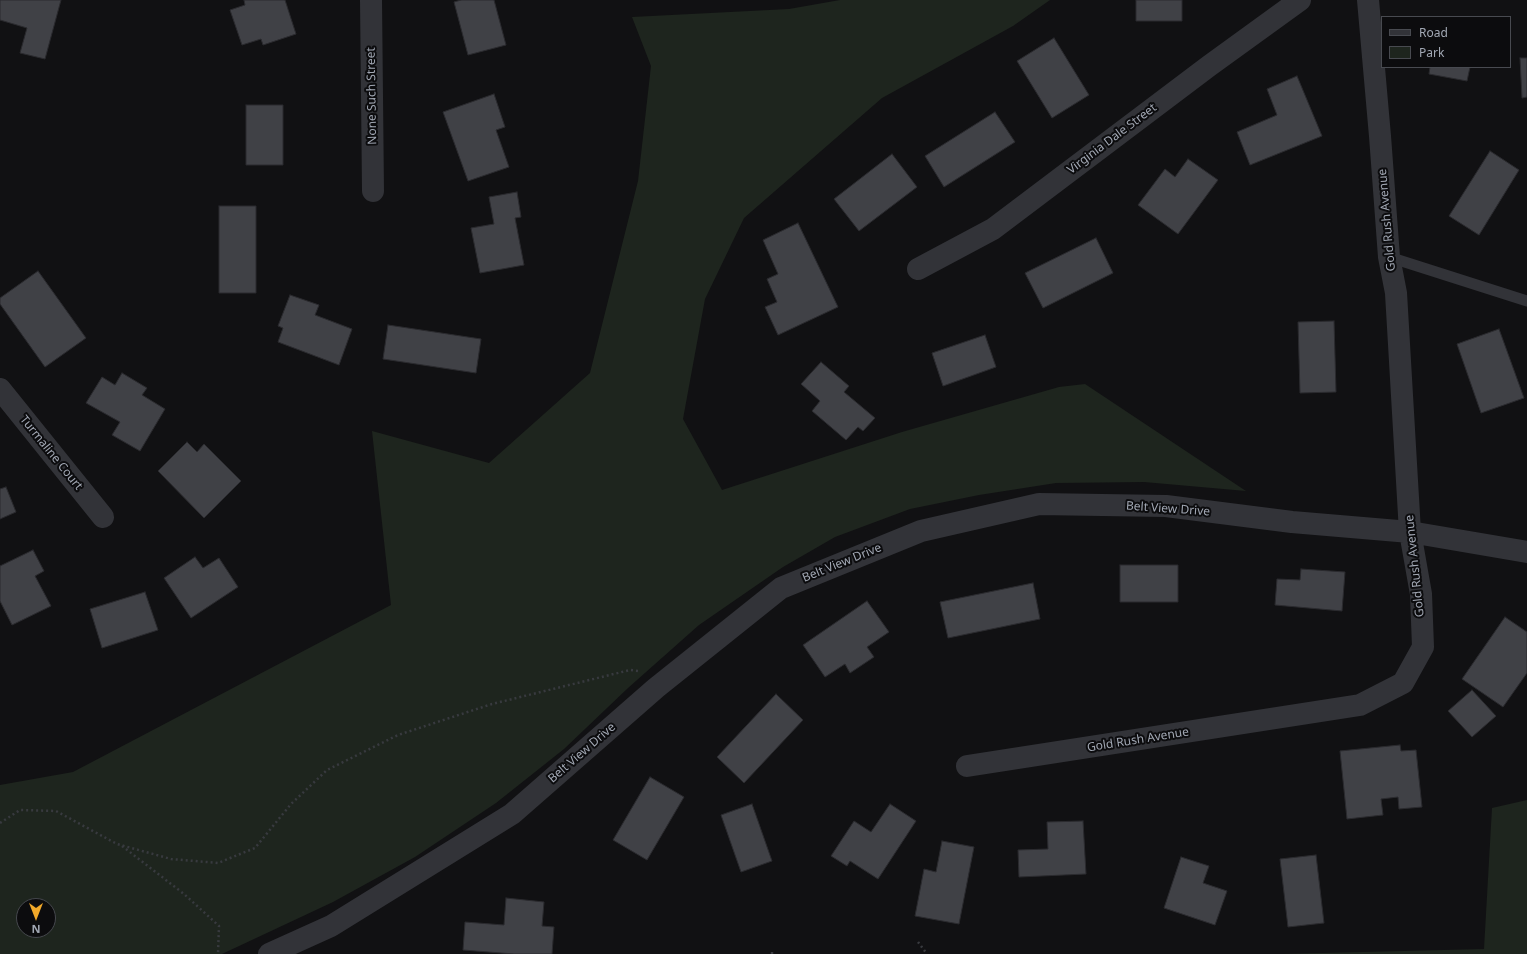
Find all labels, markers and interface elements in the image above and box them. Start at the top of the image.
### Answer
legend [1381,16,1511,68]
text: Road [1419,24,1448,41]
text: Park [1419,44,1444,61]
street label: None Such Street [364,47,380,145]
street label: Virginia Dale Street [1065,101,1159,177]
street label: Gold Rush Avenue [1375,168,1399,272]
street label: Turmaline Court [17,413,85,493]
street label: Belt View Drive [1126,499,1210,519]
street label: Gold Rush Avenue [1402,514,1428,618]
street label: Belt View Drive [800,541,884,585]
street label: Belt View Drive [546,720,618,786]
street label: Gold Rush Avenue [1086,725,1190,755]
north arrow [16,898,56,938]
text: N [32,922,40,937]

